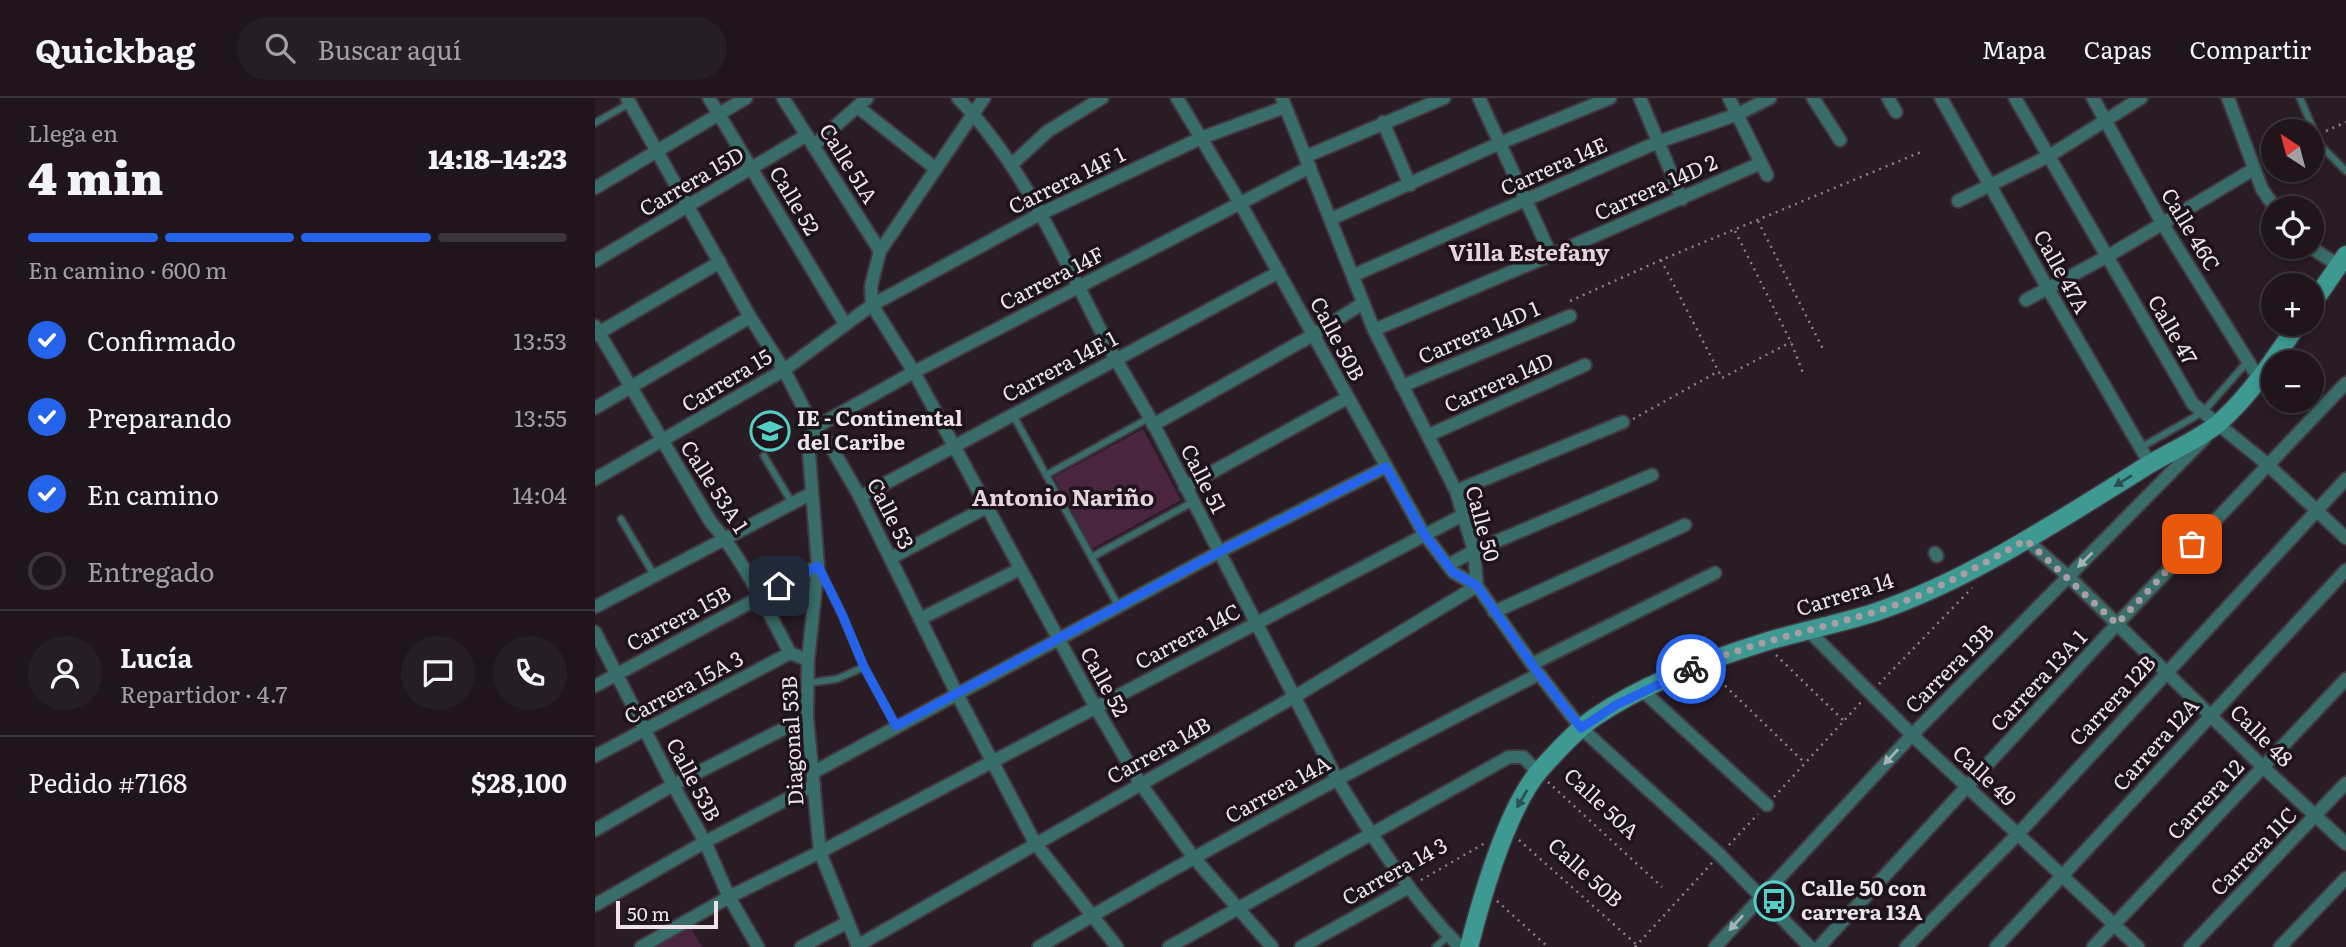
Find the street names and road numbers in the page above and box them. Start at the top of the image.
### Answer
street label: Calle 51A [813,117,887,209]
street label: Carrera 14E [1495,127,1611,202]
street label: Carrera 15D [632,137,749,222]
street label: Carrera 14F 1 [1002,137,1130,220]
street label: Carrera 14D 2 [1589,145,1721,227]
street label: Calle 52 [763,159,829,240]
street label: Calle 46C [2155,181,2229,276]
street label: Calle 47A [2027,223,2099,319]
street label: Carrera 14F [993,237,1109,316]
street label: Calle 47 [2142,288,2207,370]
street label: Calle 50B [1304,290,1374,385]
street label: Carrera 14D 1 [1412,291,1544,370]
street label: Carrera 14E 1 [996,321,1122,408]
street label: Carrera 15 [675,340,777,418]
street label: Carrera 14D [1438,343,1558,419]
street label: Calle 53A 1 [675,433,758,538]
street label: Calle 51 [1175,438,1236,518]
street label: Calle 53 [861,472,923,554]
street label: Calle 50 [1459,482,1509,565]
street label: Carrera 14 [1792,563,1897,622]
street label: Carrera 15B [620,576,736,657]
street label: Carrera 14C [1129,594,1245,676]
street label: Carrera 13B [1897,616,2000,719]
street label: Carrera 13A 1 [1982,621,2093,737]
street label: Calle 52 [1074,640,1138,721]
street label: Carrera 15A 3 [617,641,748,730]
street label: Carrera 12B [2061,647,2162,752]
street label: Diagonal 53B [772,675,809,807]
street label: Carrera 12A [2108,693,2204,797]
street label: Calle 48 [2224,696,2301,773]
street label: Carrera 14B [1100,707,1215,790]
street label: Calle 53B [660,732,730,826]
street label: Calle 49 [1947,736,2025,812]
street label: Carrera 14A [1219,746,1336,830]
street label: Carrera 12 [2162,755,2250,845]
street label: Calle 50A [1558,759,1648,846]
street label: Carrera 11C [2202,799,2303,902]
street label: Carrera 14 3 [1335,828,1452,912]
street label: Calle 50B [1542,829,1631,913]

